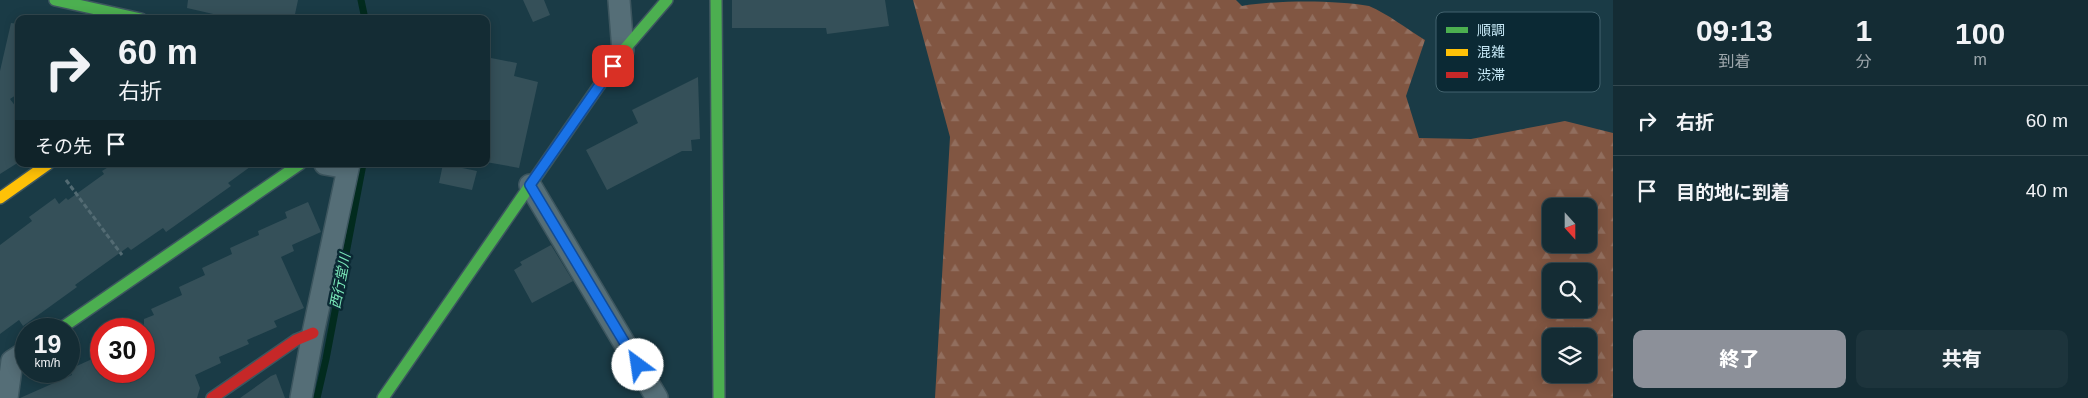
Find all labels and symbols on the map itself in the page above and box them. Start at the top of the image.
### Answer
legend [1436,12,1600,92]
text: 順調 [1477,22,1505,38]
text: 混雑 [1477,44,1505,60]
pin [592,45,634,87]
text: 渋滞 [1477,67,1505,83]
north arrow [1542,198,1598,252]
water label: 西行堂川 [327,250,354,310]
speed limit sign: 30 [90,318,155,383]
position arrow [611,338,663,390]

